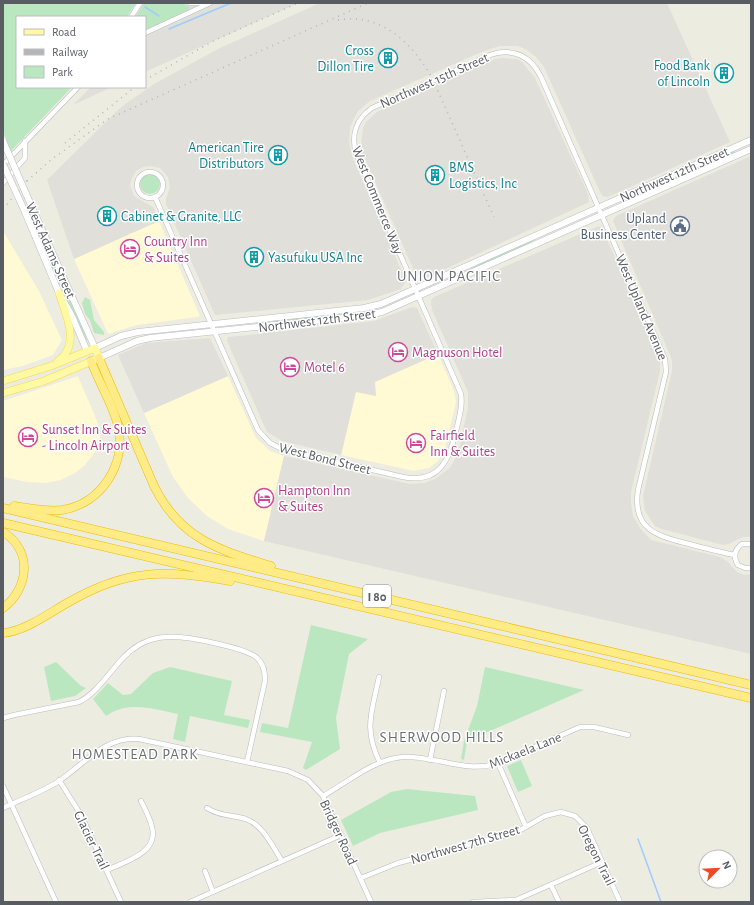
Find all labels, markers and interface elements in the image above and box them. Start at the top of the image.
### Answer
legend [16,16,146,88]
text: Road [52,26,76,38]
place label: Cross Dillon Tire [317,44,374,74]
text: Railway [52,46,88,59]
building icon: Cross Dillon Tire [377,47,399,69]
street label: Northwest 15th Street [378,50,491,111]
place label: Food Bank of Lincoln [654,59,711,89]
building icon: Food Bank of Lincoln [713,62,735,84]
text: Park [52,66,73,78]
place label: American Tire Distributors [188,141,264,171]
building icon: American Tire Distributors [267,144,289,166]
street label: West Commerce Way [349,144,405,257]
street label: Northwest 12th Street [618,144,732,205]
place label: BMS Logistics, Inc [449,161,517,191]
building icon: BMS Logistics, Inc [424,164,446,186]
street label: West Adams Street [23,200,78,301]
building icon: Cabinet & Granite, LLC [96,205,118,227]
place label: Cabinet & Granite, LLC [121,210,242,224]
place label: Upland Business Center [581,212,666,242]
public building icon: Upland Business Center [669,215,691,237]
place label: Country Inn & Suites [144,235,207,265]
hotel icon: Country Inn & Suites [119,238,141,260]
building icon: Yasufuku USA Inc [243,246,265,268]
place label: Yasufuku USA Inc [268,251,363,265]
street label: West Upland Avenue [613,253,670,362]
district label: UNION PACIFIC [397,269,501,284]
street label: Northwest 12th Street [258,307,377,335]
hotel icon: Magnuson Hotel [387,341,409,363]
place label: Magnuson Hotel [412,346,502,360]
hotel icon: Motel 6 [279,356,301,378]
place label: Motel 6 [304,361,345,375]
place label: Sunset Inn & Suites - Lincoln Airport [42,423,147,453]
hotel icon: Sunset Inn & Suites - Lincoln Airport [17,426,39,448]
place label: Fairfield Inn & Suites [430,429,495,459]
hotel icon: Fairfield Inn & Suites [405,432,427,454]
street label: West Bond Street [277,441,373,477]
place label: Hampton Inn & Suites [278,484,350,514]
hotel icon: Hampton Inn & Suites [253,487,275,509]
road number: I 80 [363,585,391,607]
district label: SHERWOOD HILLS [380,730,504,745]
street label: Mickaela Lane [487,730,564,772]
district label: HOMESTEAD PARK [71,747,199,762]
street label: Bridger Road [317,798,359,867]
street label: Glacier Trail [71,809,111,872]
street label: Northwest 7th Street [409,823,522,867]
street label: Oregon Trail [575,823,617,888]
north arrow [698,849,738,889]
text: N [720,859,733,871]

